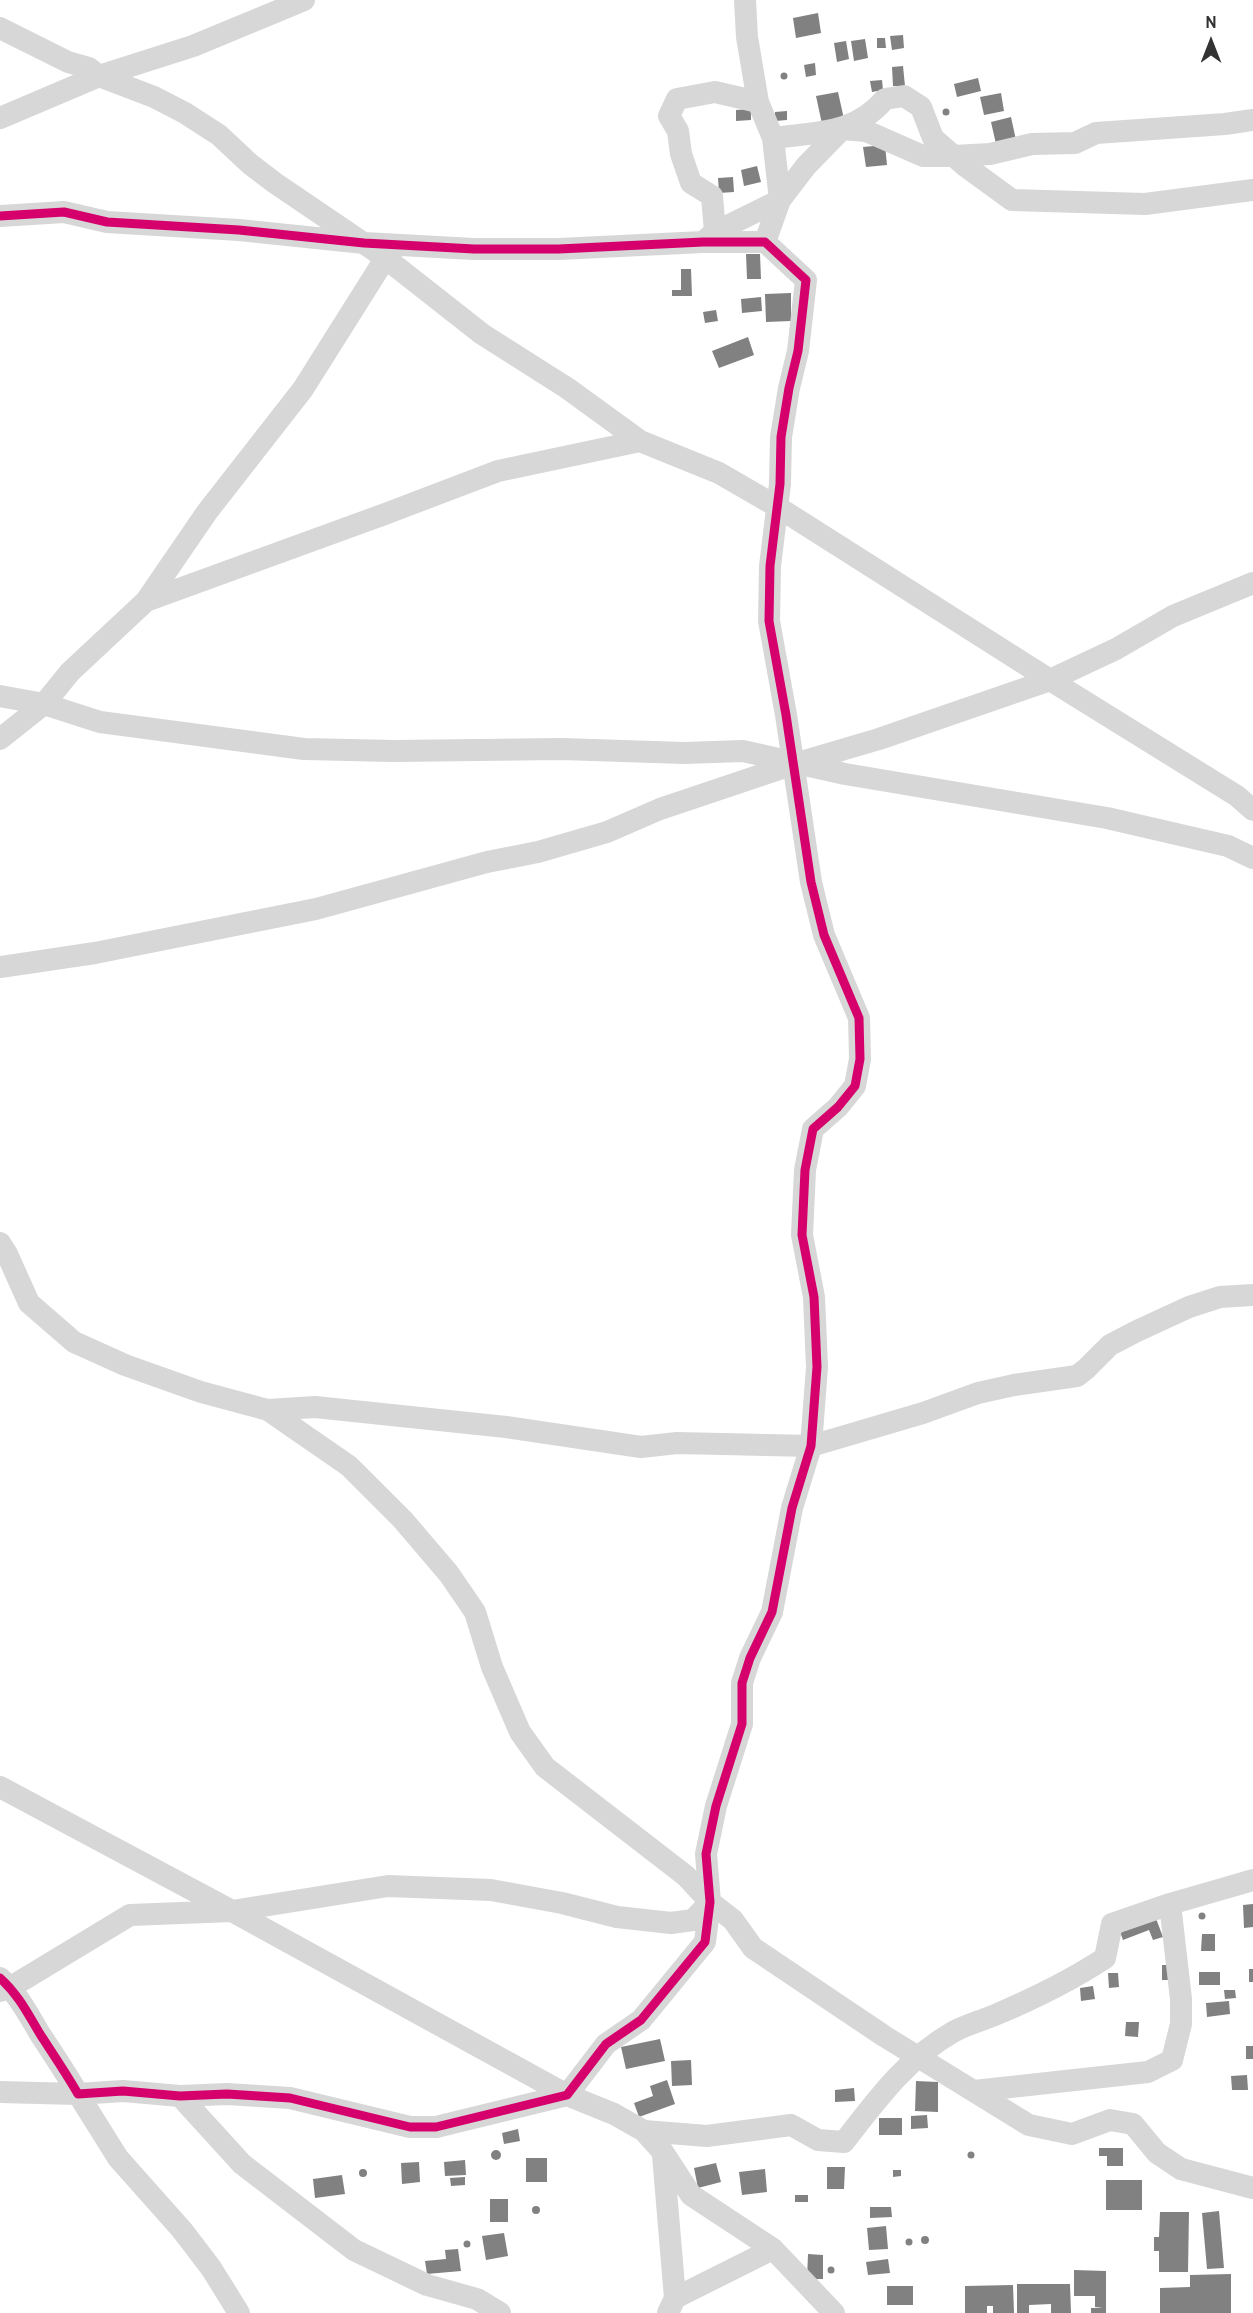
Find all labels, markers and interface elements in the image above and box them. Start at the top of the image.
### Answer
north arrow [1181,12,1241,72]
text: N [1205,14,1217,34]

